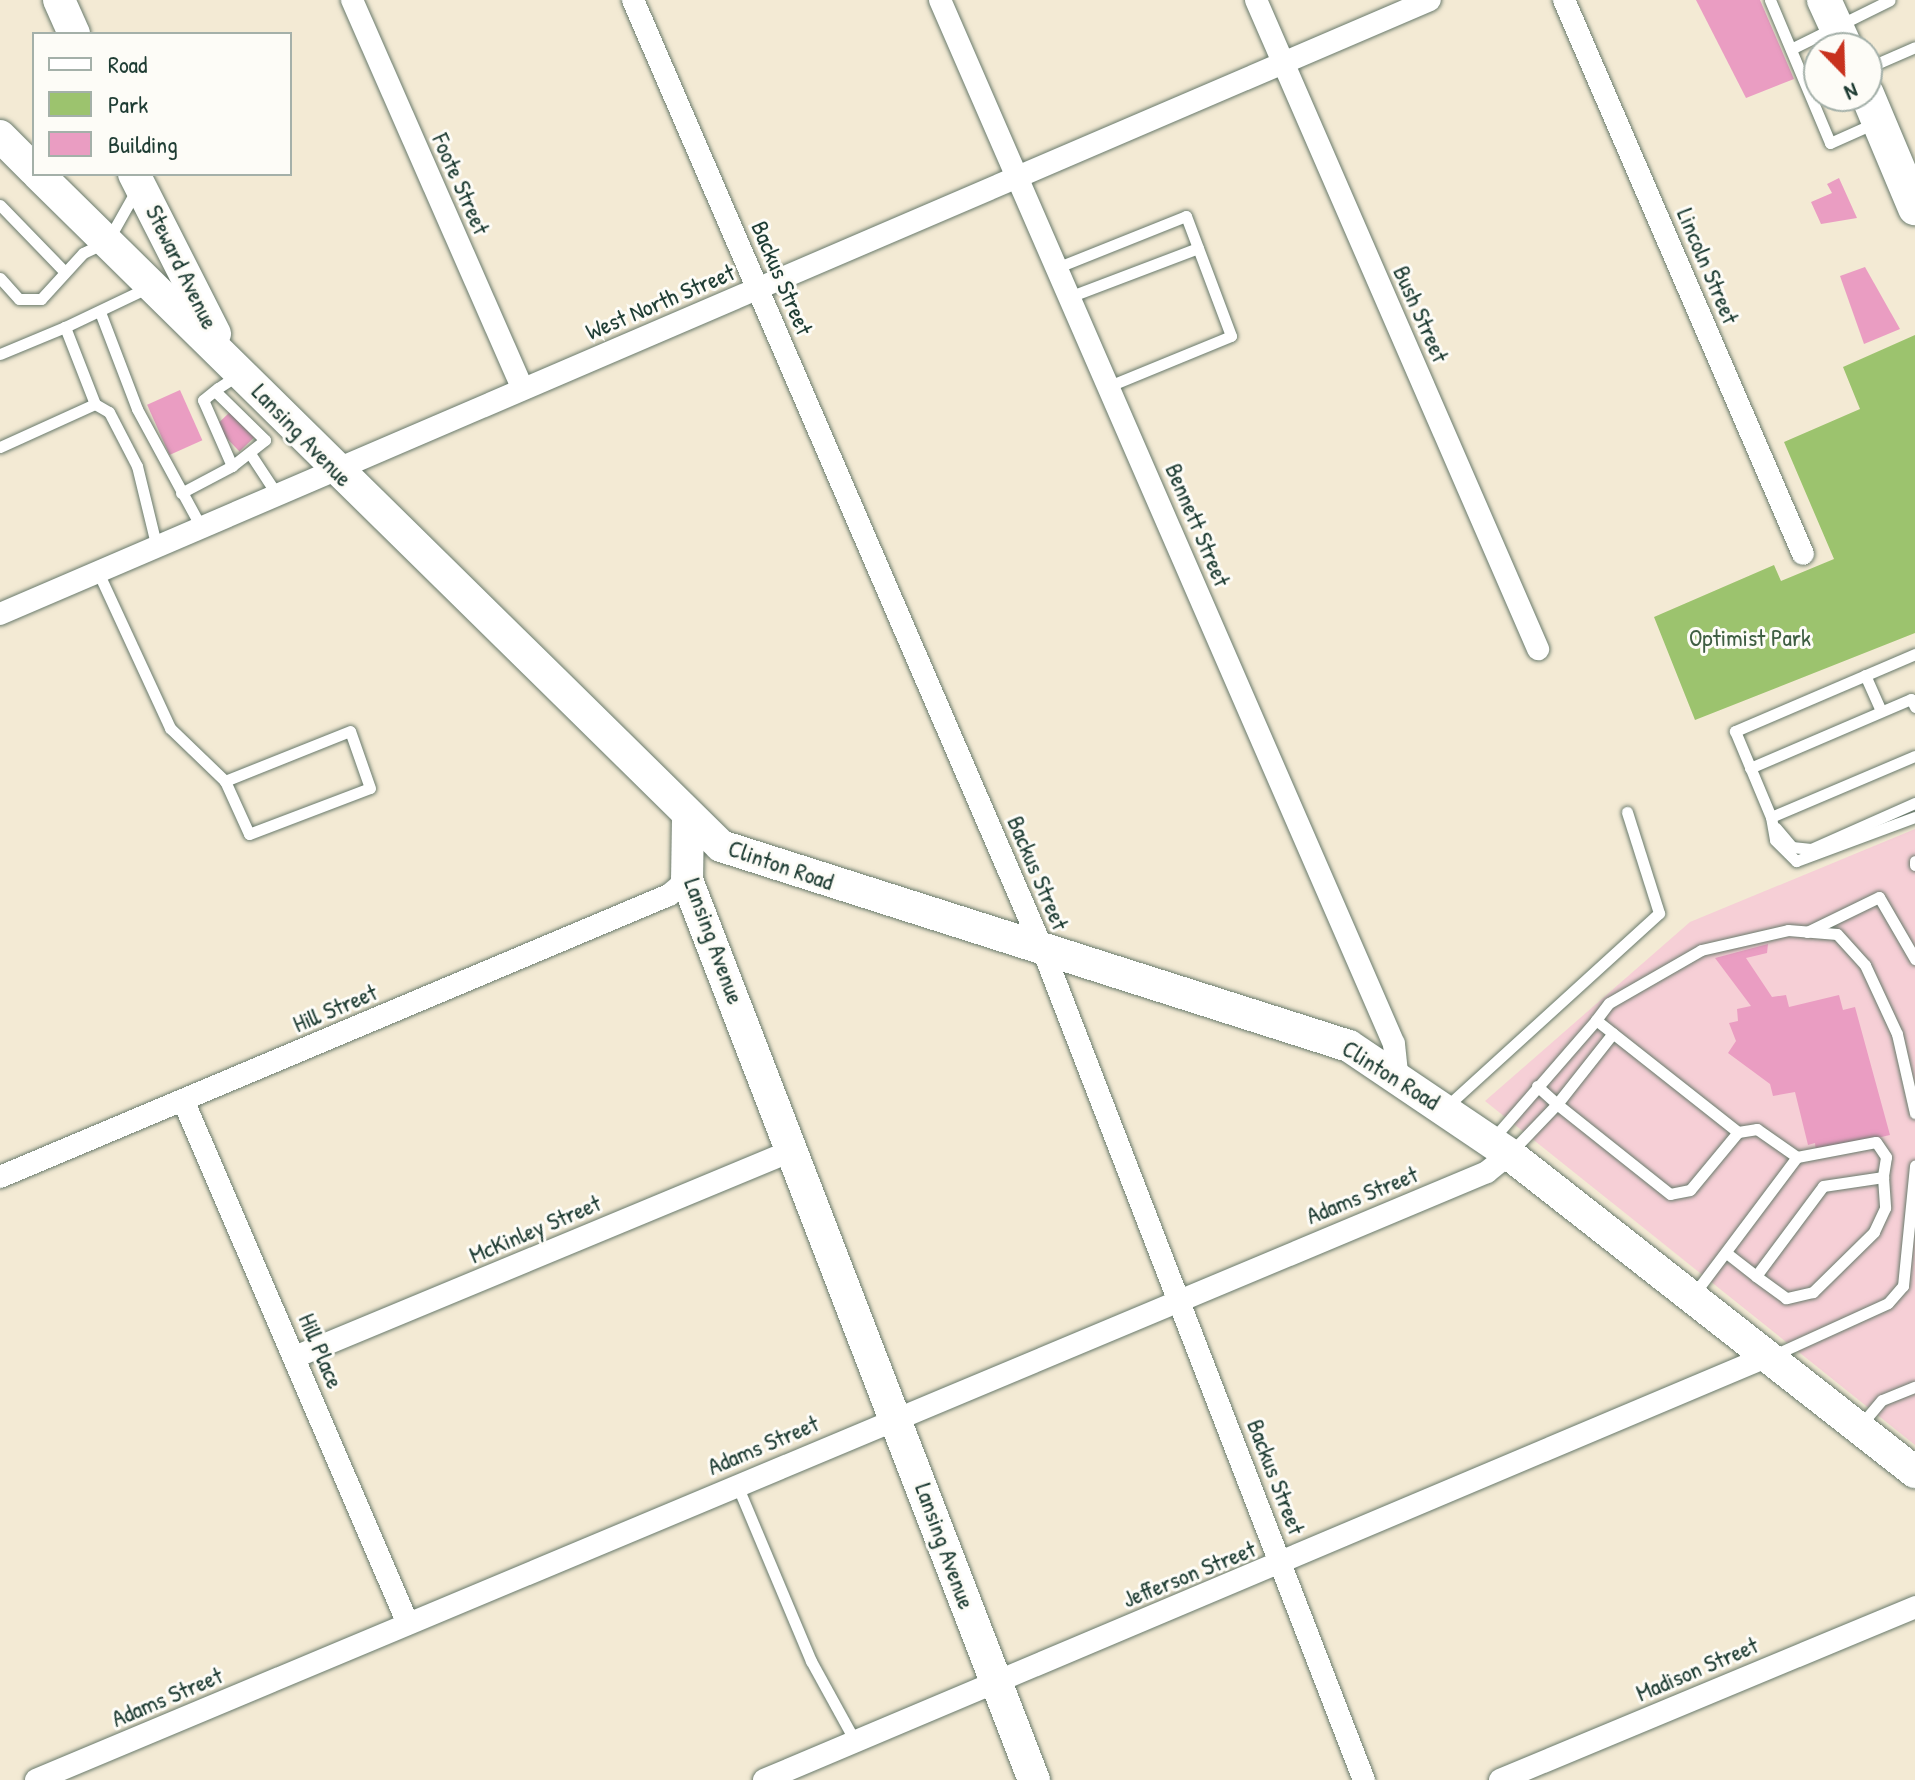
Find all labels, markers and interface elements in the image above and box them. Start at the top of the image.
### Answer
legend [32,32,292,176]
north arrow [1803,32,1883,112]
text: Road [108,48,147,80]
text: N [1840,76,1863,108]
text: Park [108,88,148,120]
text: Building [108,128,178,160]
street label: Foote Street [426,129,496,239]
street label: Steward Avenue [140,200,224,334]
street label: Lincoln Street [1671,204,1745,328]
street label: Backus Street [745,217,819,339]
street label: West North Street [581,258,739,346]
street label: Bush Street [1387,261,1455,367]
street label: Lansing Avenue [246,378,358,492]
street label: Bennett Street [1159,459,1237,591]
park label: Optimist Park [1689,624,1811,652]
street label: Backus Street [1001,812,1075,934]
street label: Clinton Road [725,834,837,896]
street label: Lansing Avenue [678,874,750,1008]
street label: Hill Street [289,977,381,1039]
street label: Clinton Road [1337,1034,1445,1116]
street label: Adams Street [1302,1160,1422,1230]
street label: McKinley Street [465,1188,605,1270]
street label: Hill Place [292,1309,350,1393]
street label: Adams Street [703,1409,823,1481]
street label: Backus Street [1241,1415,1311,1539]
street label: Lansing Avenue [909,1479,981,1613]
street label: Jefferson Street [1118,1534,1260,1614]
street label: Madison Street [1632,1630,1762,1708]
street label: Adams Street [107,1661,227,1733]

